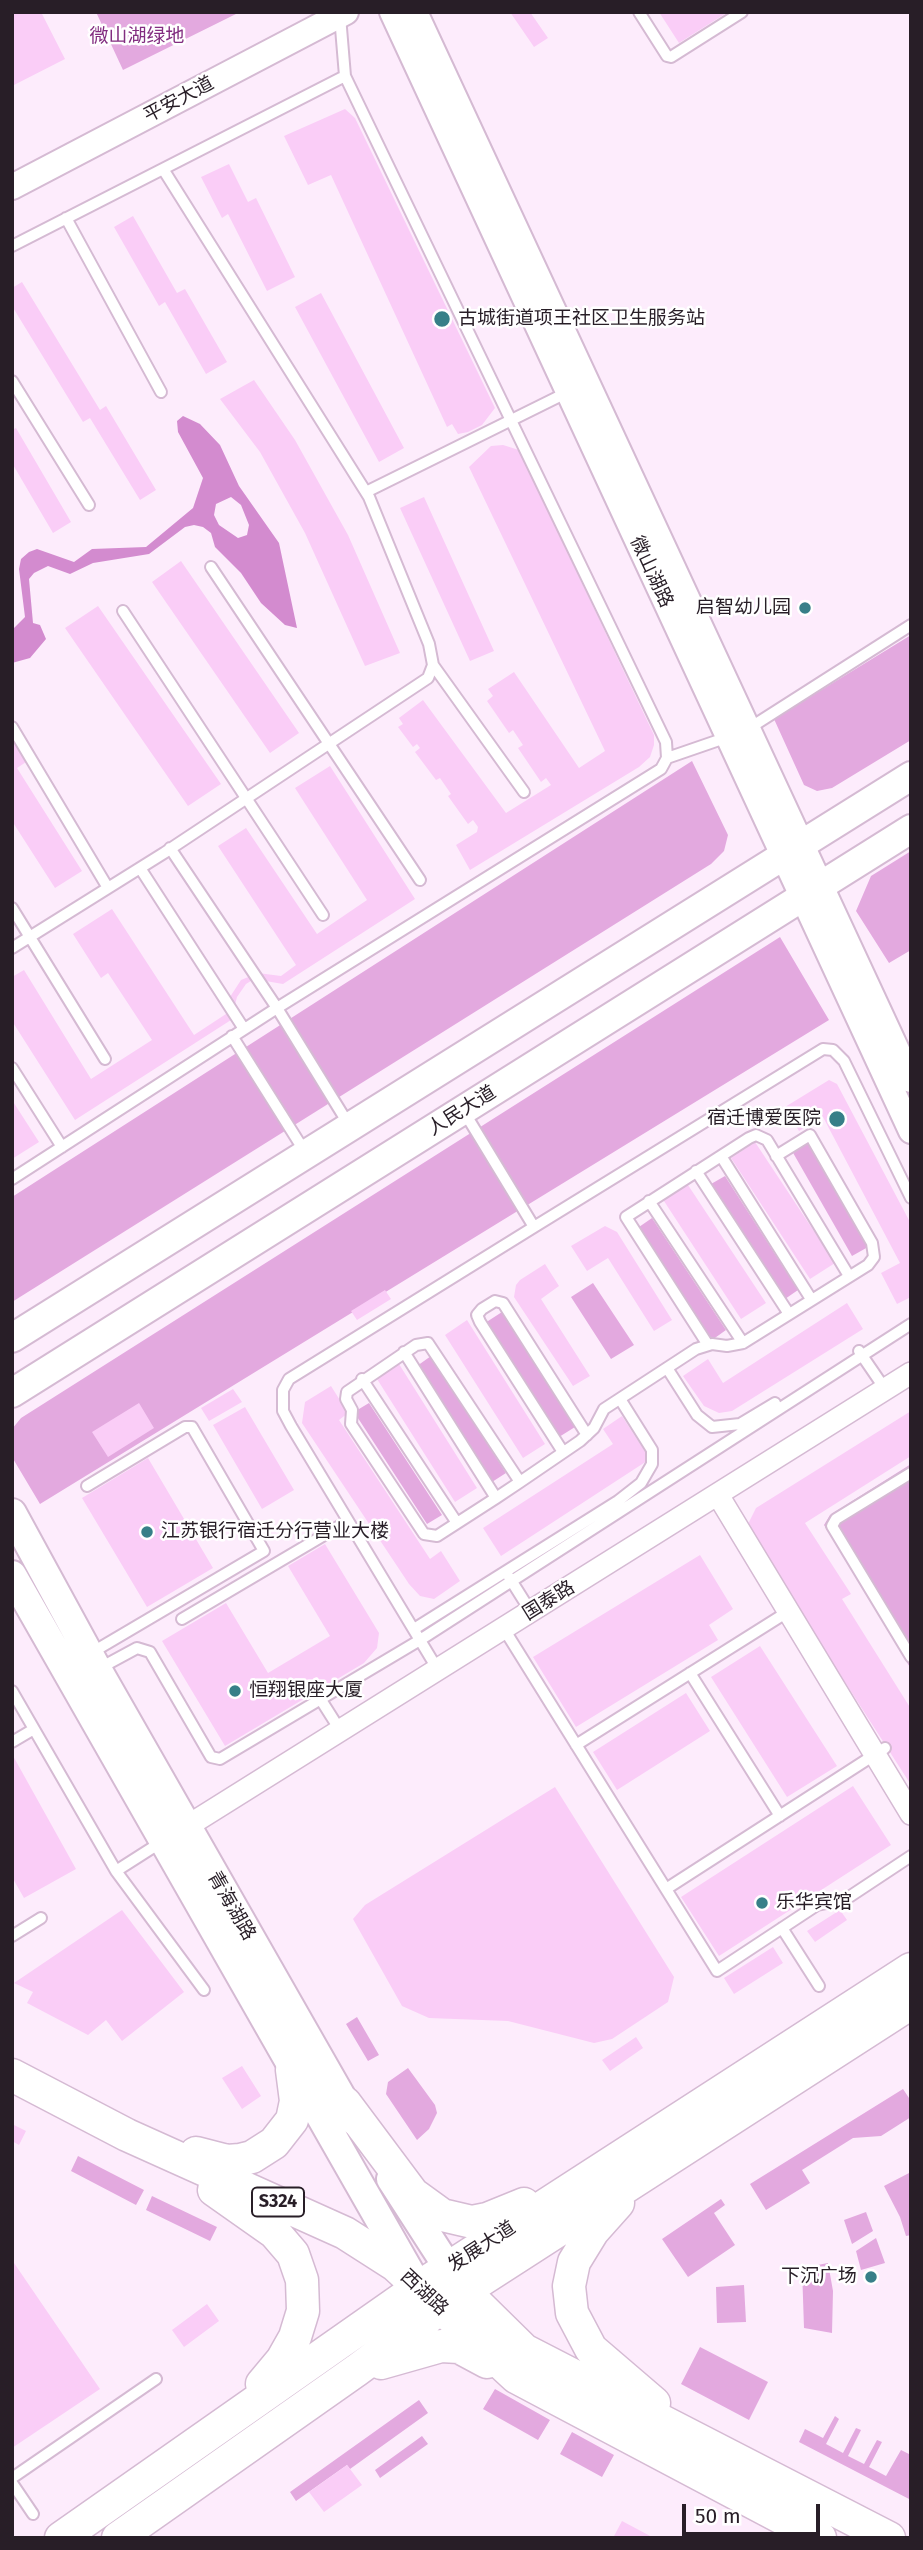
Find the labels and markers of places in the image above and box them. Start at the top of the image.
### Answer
place label: 古城街道项王社区卫生服务站 [458,308,705,330]
marker: 古城街道项王社区卫生服务站 [432,309,452,329]
place label: 启智幼儿园 [696,597,791,619]
marker: 启智幼儿园 [797,600,813,616]
place label: 宿迁博爱医院 [707,1108,821,1130]
marker: 宿迁博爱医院 [827,1109,847,1129]
place label: 江苏银行宿迁分行营业大楼 [161,1521,389,1543]
marker: 江苏银行宿迁分行营业大楼 [139,1524,155,1540]
place label: 恒翔银座大厦 [249,1680,363,1702]
marker: 恒翔银座大厦 [227,1683,243,1699]
place label: 乐华宾馆 [776,1892,852,1914]
marker: 乐华宾馆 [754,1895,770,1911]
place label: 下沉广场 [781,2266,857,2288]
marker: 下沉广场 [863,2269,879,2285]

